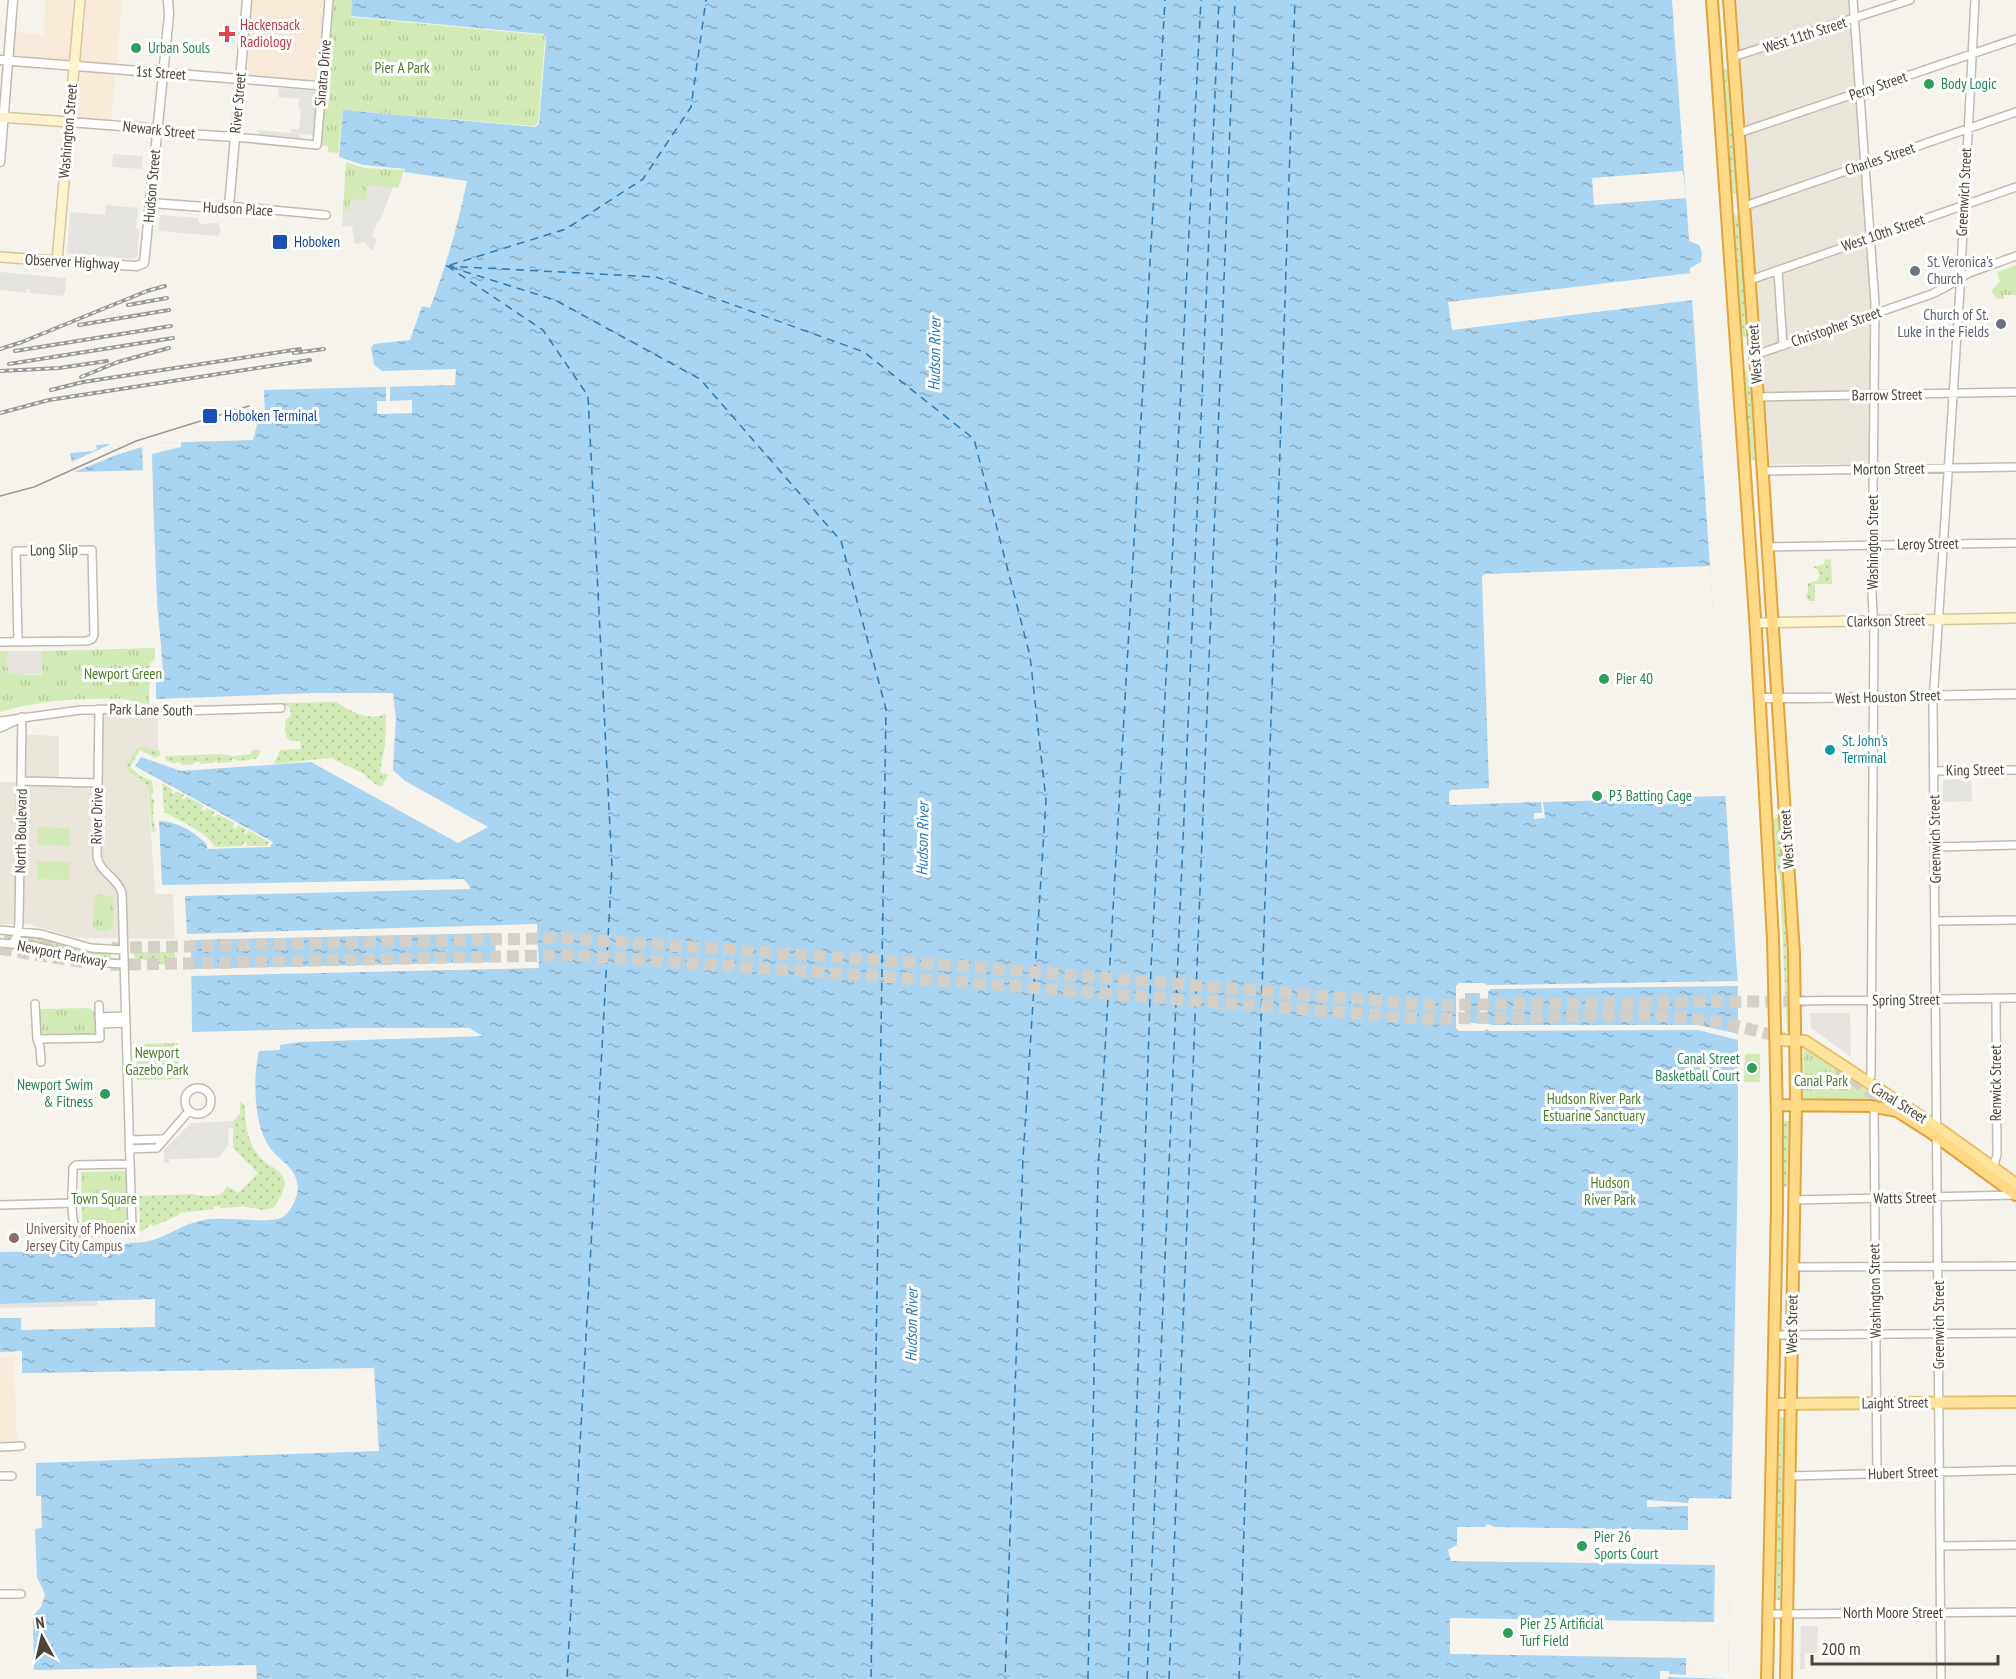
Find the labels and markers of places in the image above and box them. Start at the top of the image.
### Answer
place label: Hackensack Radiology [240,15,300,51]
marker: Hackensack Radiology [218,25,236,43]
place label: Urban Souls [148,38,210,57]
marker: Urban Souls [129,41,143,55]
place label: Body Logic [1941,74,1997,93]
marker: Body Logic [1922,77,1936,91]
place label: Hoboken [294,232,340,251]
marker: Hoboken [271,233,289,251]
place label: St. Veronica's Church [1927,252,1993,288]
marker: St. Veronica's Church [1908,264,1922,278]
place label: Church of St. Luke in the Fields [1898,305,1989,341]
marker: Church of St. Luke in the Fields [1994,317,2008,331]
place label: Hoboken Terminal [224,406,318,425]
marker: Hoboken Terminal [201,407,219,425]
place label: Pier 40 [1616,669,1653,688]
marker: Pier 40 [1597,672,1611,686]
place label: St. John's Terminal [1842,731,1888,767]
marker: St. John's Terminal [1823,743,1837,757]
place label: P3 Batting Cage [1609,786,1692,805]
marker: P3 Batting Cage [1590,789,1604,803]
place label: Canal Street Basketball Court [1655,1049,1740,1085]
marker: Canal Street Basketball Court [1745,1061,1759,1075]
place label: Newport Swim & Fitness [17,1075,93,1111]
marker: Newport Swim & Fitness [98,1087,112,1101]
place label: University of Phoenix Jersey City Campus [25,1219,136,1255]
marker: University of Phoenix Jersey City Campus [7,1231,21,1245]
place label: Pier 26 Sports Court [1594,1527,1658,1563]
marker: Pier 26 Sports Court [1575,1539,1589,1553]
place label: Pier 25 Artificial Turf Field [1520,1614,1604,1650]
marker: Pier 25 Artificial Turf Field [1501,1626,1515,1640]

